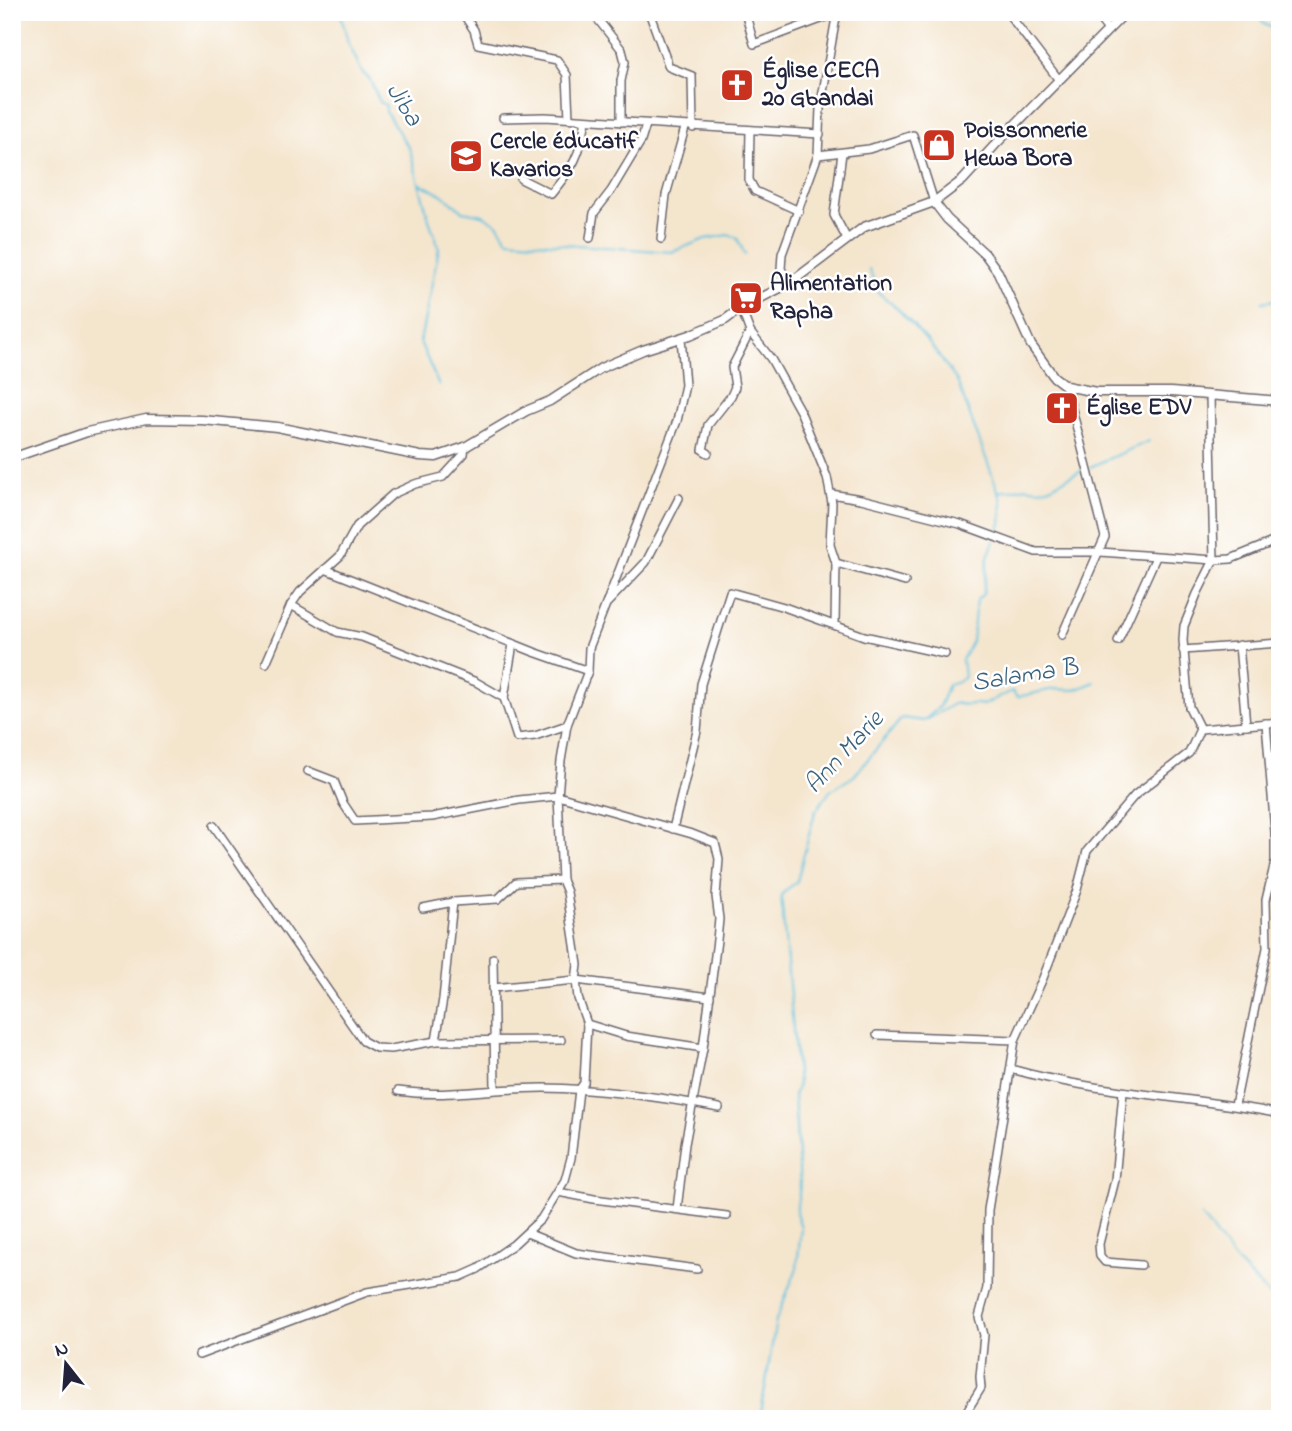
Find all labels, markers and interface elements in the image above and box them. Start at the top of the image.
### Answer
place label: Église CECA 20 Gbandai [761,54,880,117]
church icon: Église CECA 20 Gbandai [718,66,756,104]
water label: Jiba [375,76,432,135]
place label: Poissonnerie Hewa Bora [964,114,1088,177]
place label: Cercle éducatif Kavarios [490,125,639,188]
shop icon: Poissonnerie Hewa Bora [920,126,958,164]
school or university icon: Cercle éducatif Kavarios [447,137,485,175]
place label: Alimentation Rapha [770,267,892,330]
supermarket icon: Alimentation Rapha [727,279,765,317]
church icon: Église EDV [1043,389,1081,427]
place label: Église EDV [1086,391,1192,427]
water label: Salama B [969,649,1082,703]
water label: Ann Marie [796,702,895,803]
north arrow [32,1330,102,1400]
text: N [52,1335,72,1365]

